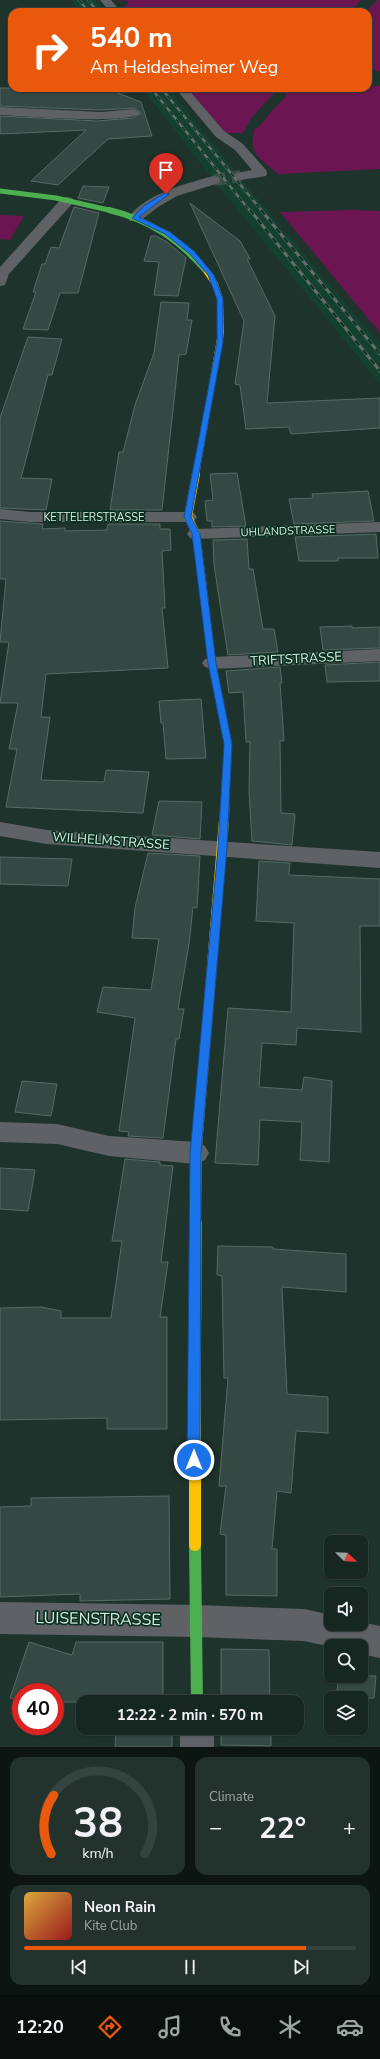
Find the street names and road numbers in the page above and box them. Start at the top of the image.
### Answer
street label: KETTELERSTRASSE [43,510,145,525]
street label: UHLANDSTRASSE [240,522,336,540]
street label: TRIFTSTRASSE [250,648,342,670]
street label: WILHELMSTRASSE [52,828,170,854]
street label: LUISENSTRASSE [35,1607,161,1631]

